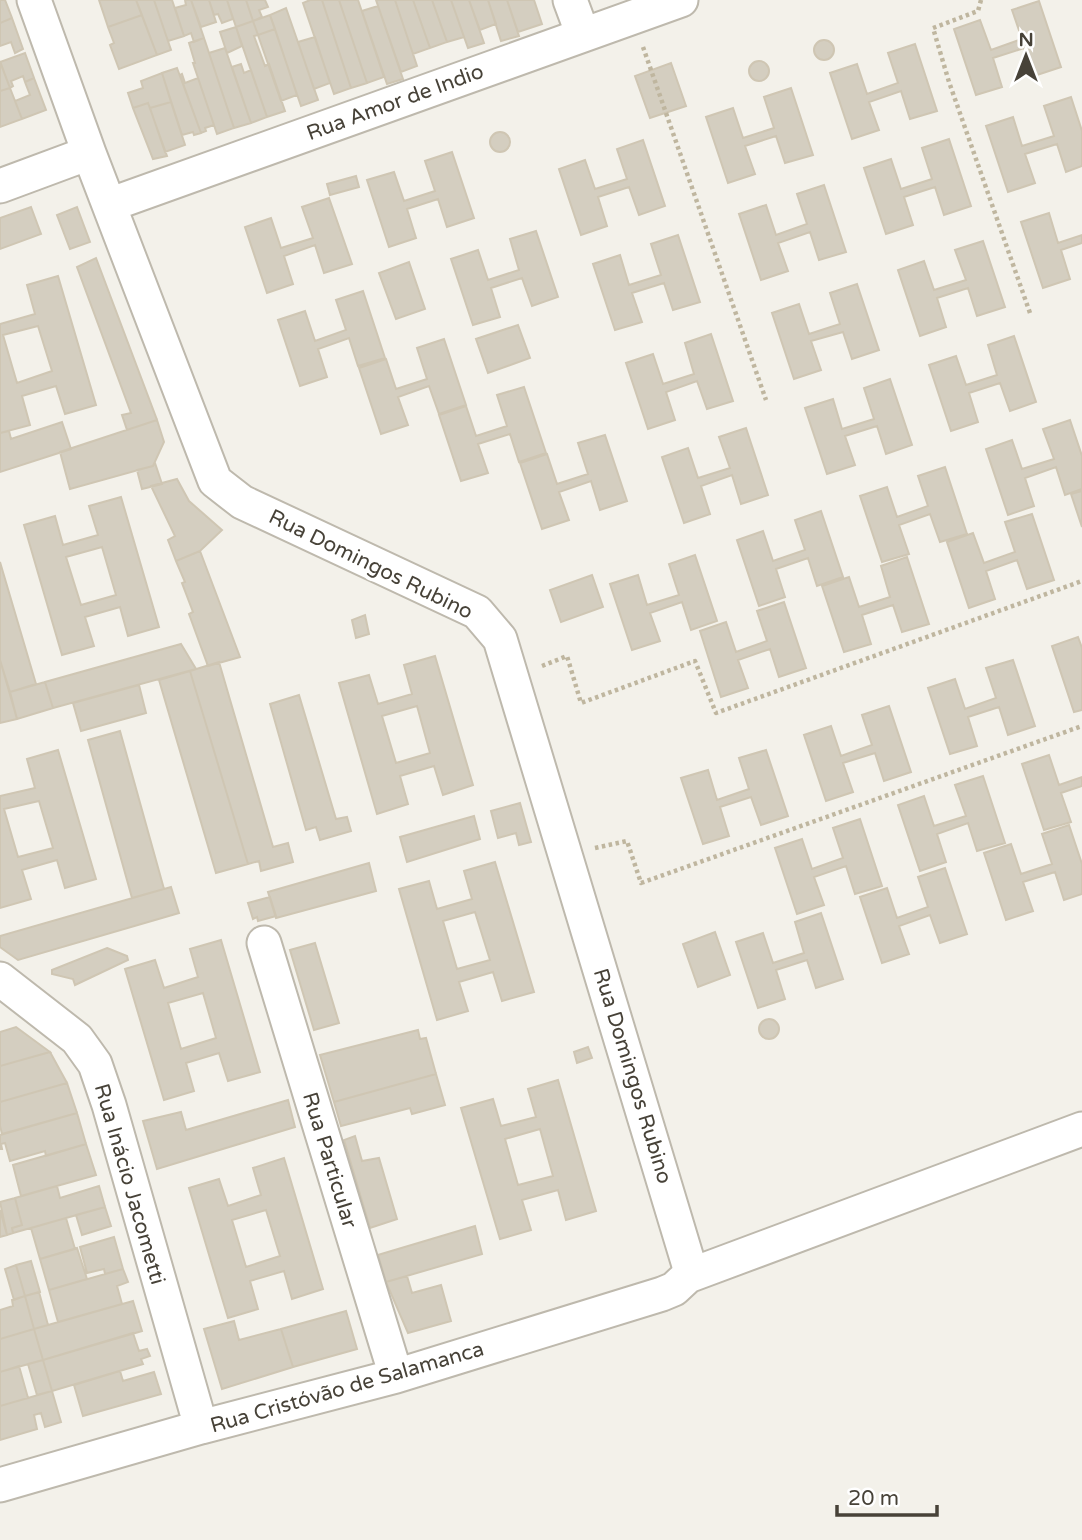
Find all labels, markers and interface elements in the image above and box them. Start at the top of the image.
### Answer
north arrow [991,21,1061,91]
text: N [1018,29,1034,51]
street label: Rua Amor de Indio [303,59,487,146]
street label: Rua Domingos Rubino [265,504,477,625]
street label: Rua Domingos Rubino [588,965,677,1187]
street label: Rua Inácio Jacometti [89,1081,170,1288]
street label: Rua Particular [297,1089,362,1231]
street label: Rua Cristóvão de Salamanca [207,1336,487,1439]
scale bar [837,1474,937,1518]
text: 20 m [848,1486,899,1511]

